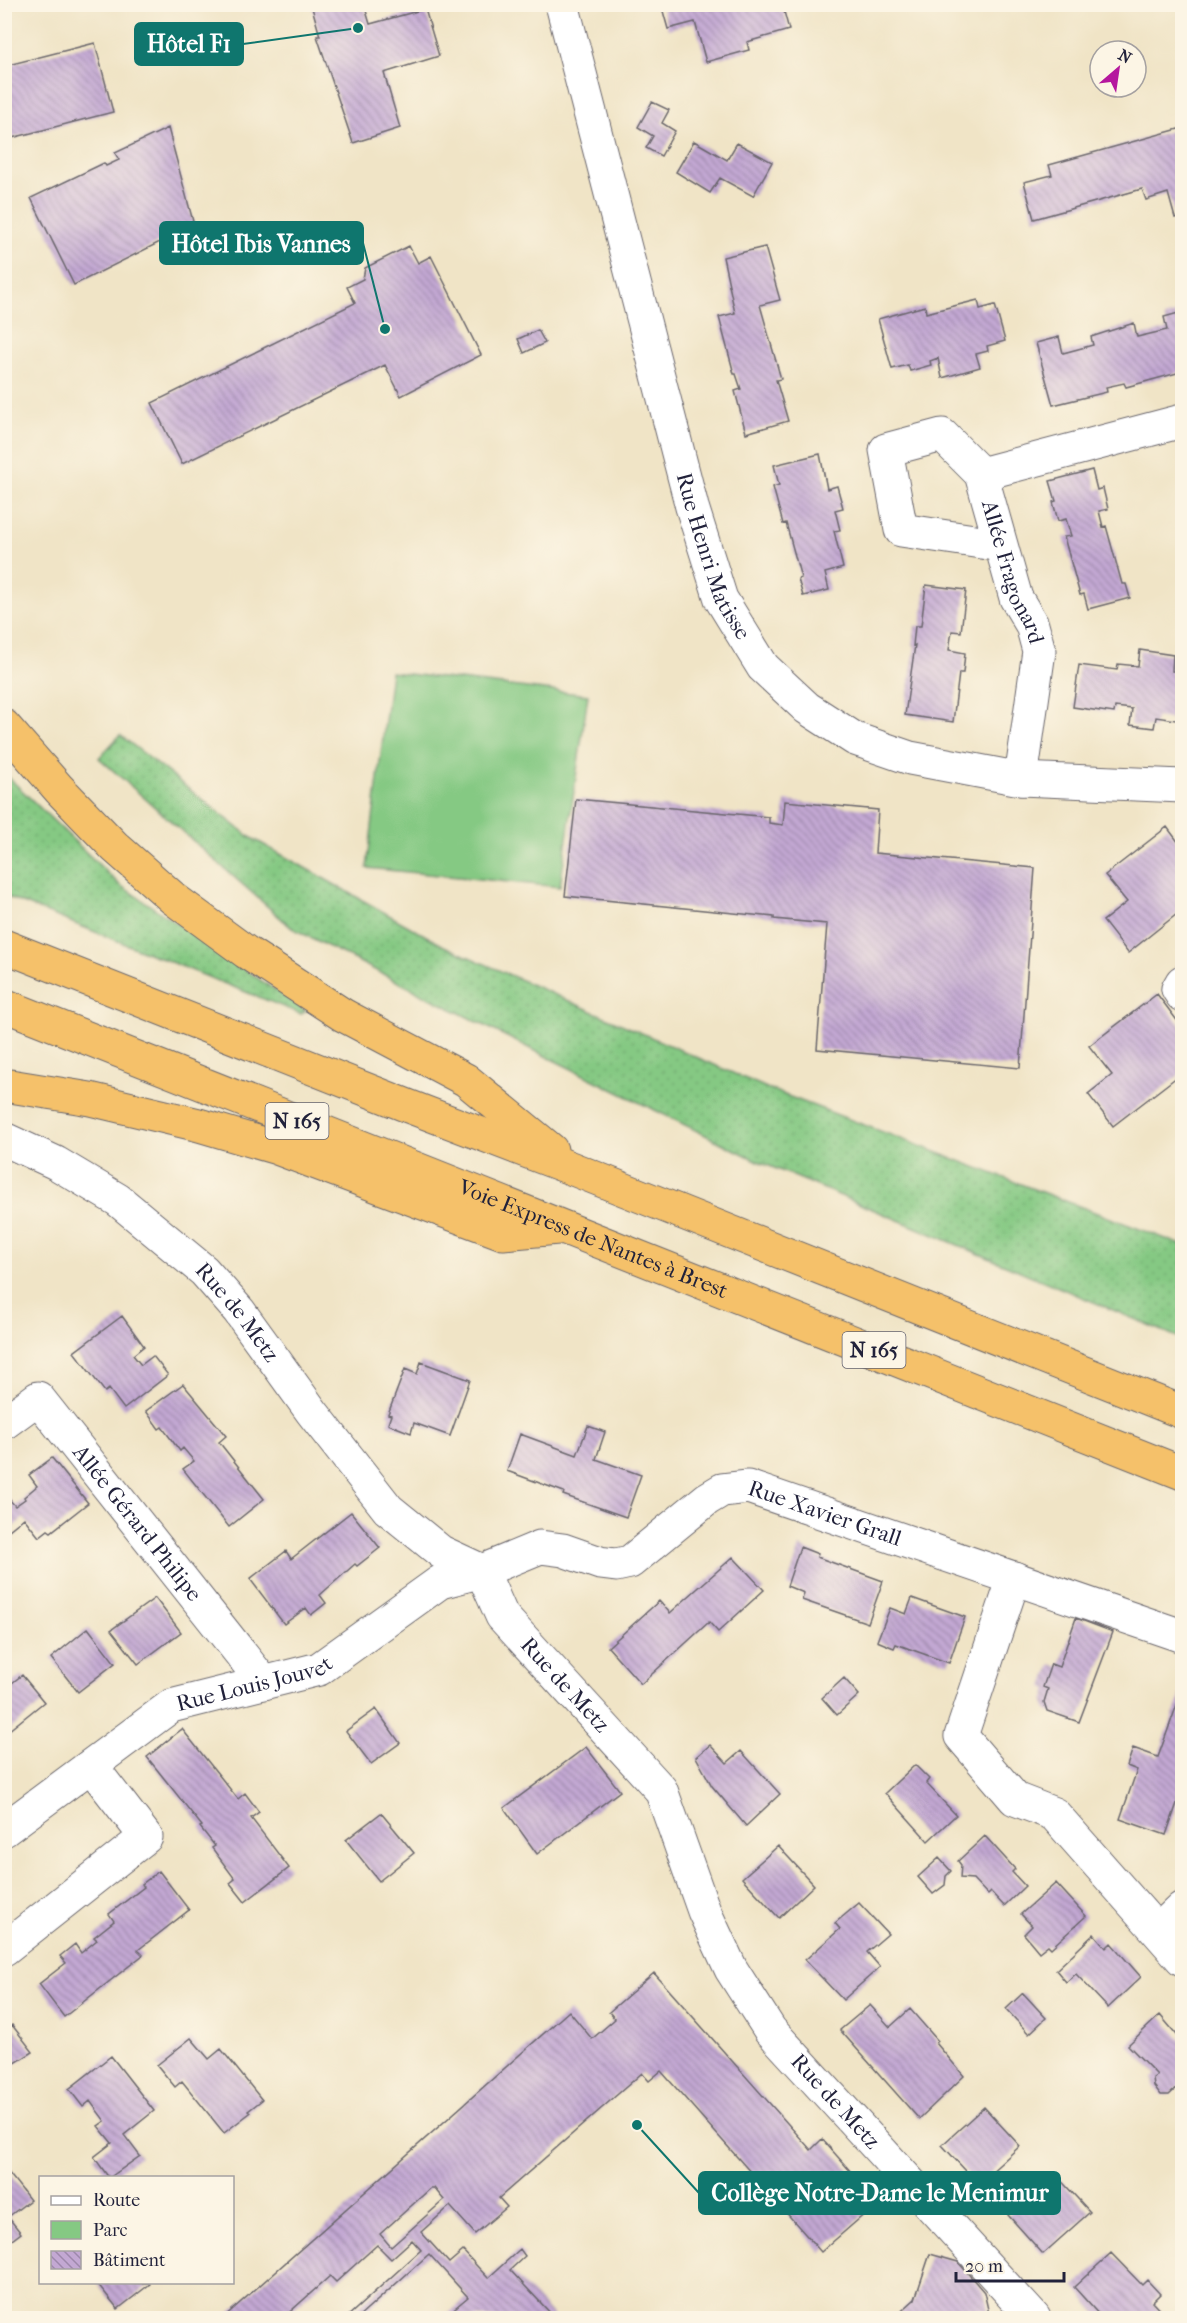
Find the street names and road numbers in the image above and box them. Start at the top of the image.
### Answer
street label: Rue Henri Matisse [671,470,756,645]
street label: Allée Fragonard [976,496,1050,647]
road number: N 165 [266,1103,328,1139]
street label: Voie Express de Nantes à Brest [454,1174,732,1304]
street label: Rue de Metz [190,1257,285,1367]
road number: N 165 [842,1332,906,1368]
street label: Allée Gérard Philipe [67,1439,207,1607]
street label: Rue Xavier Grall [745,1475,905,1552]
street label: Rue de Metz [515,1632,615,1738]
street label: Rue Louis Jouvet [174,1650,338,1717]
street label: Rue de Metz [785,2049,886,2154]

